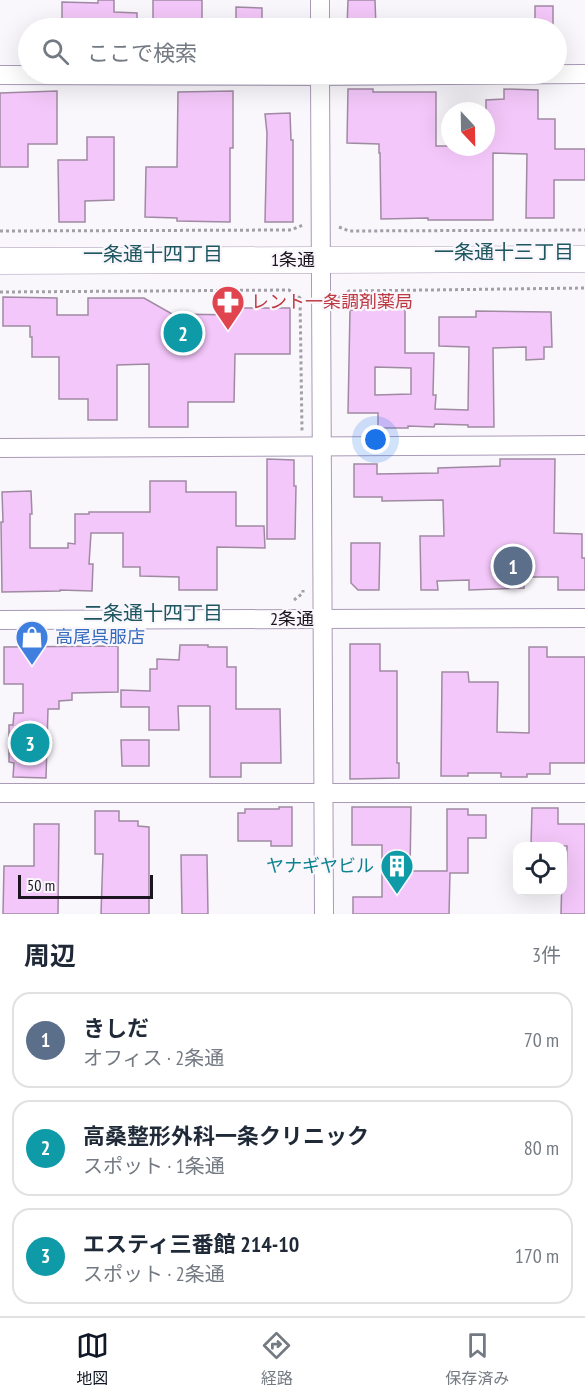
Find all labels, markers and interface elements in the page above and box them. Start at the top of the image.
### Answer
search box [18,18,567,84]
icon: search [39,35,72,68]
text: ここで検索 [87,39,197,67]
north arrow [441,102,495,156]
district label: 一条通十三丁目 [434,239,574,265]
district label: 一条通十四丁目 [83,241,223,267]
street label: 1条通 [271,248,315,271]
pharmacy icon: レント一条調剤薬局 [210,284,246,331]
place label: レント一条調剤薬局 [251,290,413,313]
pin: 2 [164,310,202,356]
your location [361,425,390,454]
pin: 1 [494,544,532,588]
district label: 二条通十四丁目 [83,600,223,626]
street label: 2条通 [270,607,314,630]
shop icon: 高尾呉服店 [14,619,50,666]
place label: 高尾呉服店 [55,625,145,648]
pin: 3 [10,720,50,766]
map controls [513,842,567,896]
button: locate [513,842,567,896]
building icon: ヤナギヤビル [379,848,415,895]
place label: ヤナギヤビル [266,854,374,877]
scale bar [18,872,153,900]
text: 50 m [27,875,55,895]
text: 周辺 [24,939,76,972]
text: 3件 [532,942,561,968]
text: きしだ [83,1014,149,1042]
text: 1 [41,1027,50,1053]
text: 70 m [524,1027,559,1053]
text: オフィス · 2条通 [83,1045,224,1071]
text: 高桑整形外科一条クリニック [83,1122,369,1150]
text: 2 [41,1135,50,1161]
text: 80 m [524,1135,559,1161]
text: スポット · 1条通 [83,1153,225,1179]
text: エスティ三番館 214-10 [83,1230,299,1258]
text: 3 [41,1243,50,1269]
text: 170 m [515,1243,559,1269]
text: スポット · 2条通 [83,1261,225,1287]
tab: 地図 [76,1329,109,1389]
tab: 経路 [260,1329,293,1389]
tab: 保存済み [445,1329,509,1389]

